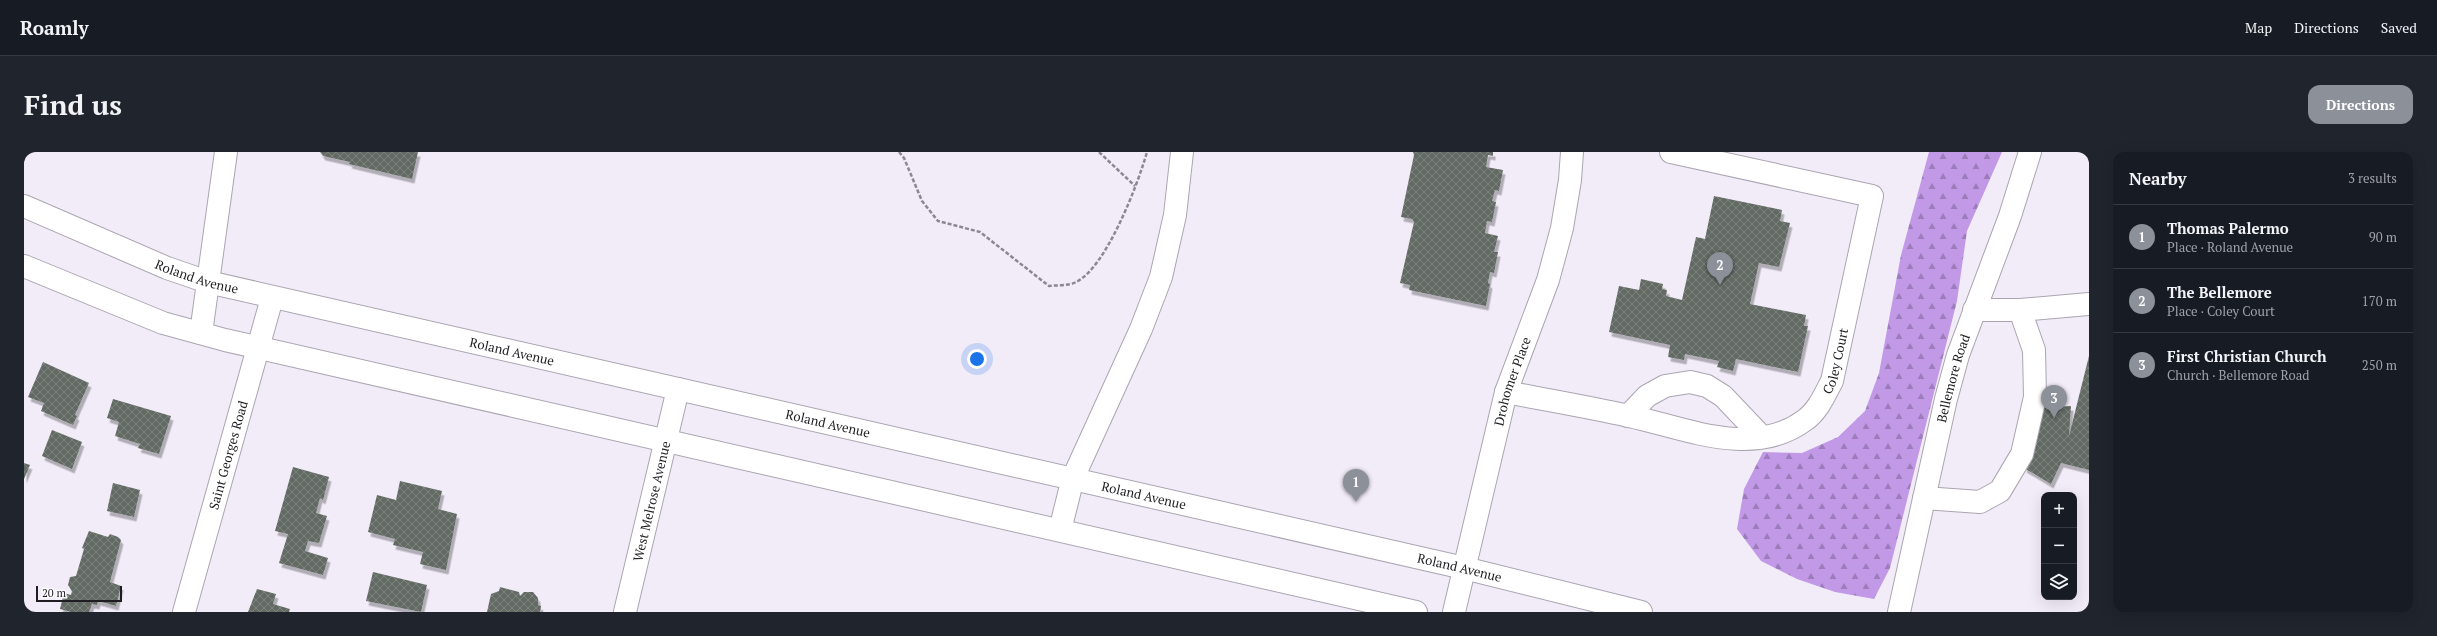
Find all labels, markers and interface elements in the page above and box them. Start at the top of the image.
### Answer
text: Roamly [20,15,89,40]
text: Map [2245,18,2272,37]
text: Directions [2294,18,2359,37]
text: Saved [2381,18,2417,37]
button: Directions [2308,85,2413,124]
text: Find us [24,86,122,123]
text: Nearby [2129,167,2187,190]
text: 3 results [2348,169,2397,187]
text: Thomas Palermo [2167,218,2289,238]
text: 1 [2138,228,2146,246]
text: 90 m [2369,228,2397,246]
text: Place · Roland Avenue [2167,238,2293,256]
pin: 2 [1707,252,1733,285]
street label: Roland Avenue [152,255,240,298]
text: The Bellemore [2167,282,2272,302]
text: 2 [2138,292,2146,310]
text: 170 m [2362,292,2397,310]
text: Place · Coley Court [2167,302,2275,320]
street label: Coley Court [1818,326,1852,397]
street label: Bellemore Road [1932,331,1974,424]
street label: Roland Avenue [468,333,556,370]
street label: Drohomer Place [1489,334,1535,428]
text: First Christian Church [2167,346,2327,366]
your location [967,349,987,369]
text: 3 [2138,356,2146,374]
text: 250 m [2362,356,2397,374]
text: Church · Bellemore Road [2167,366,2310,384]
pin: 3 [2041,385,2067,418]
street label: Saint Georges Road [204,399,252,511]
street label: Roland Avenue [784,405,872,442]
street label: West Melrose Avenue [628,439,674,563]
pin: 1 [1343,469,1369,502]
street label: Roland Avenue [1100,477,1188,513]
map controls [2041,492,2077,600]
button: + [2041,492,2077,528]
button: − [2041,528,2077,564]
street label: Roland Avenue [1416,549,1504,586]
button: layers [2041,564,2077,600]
scale bar [36,584,122,603]
text: 20 m [42,586,66,600]

